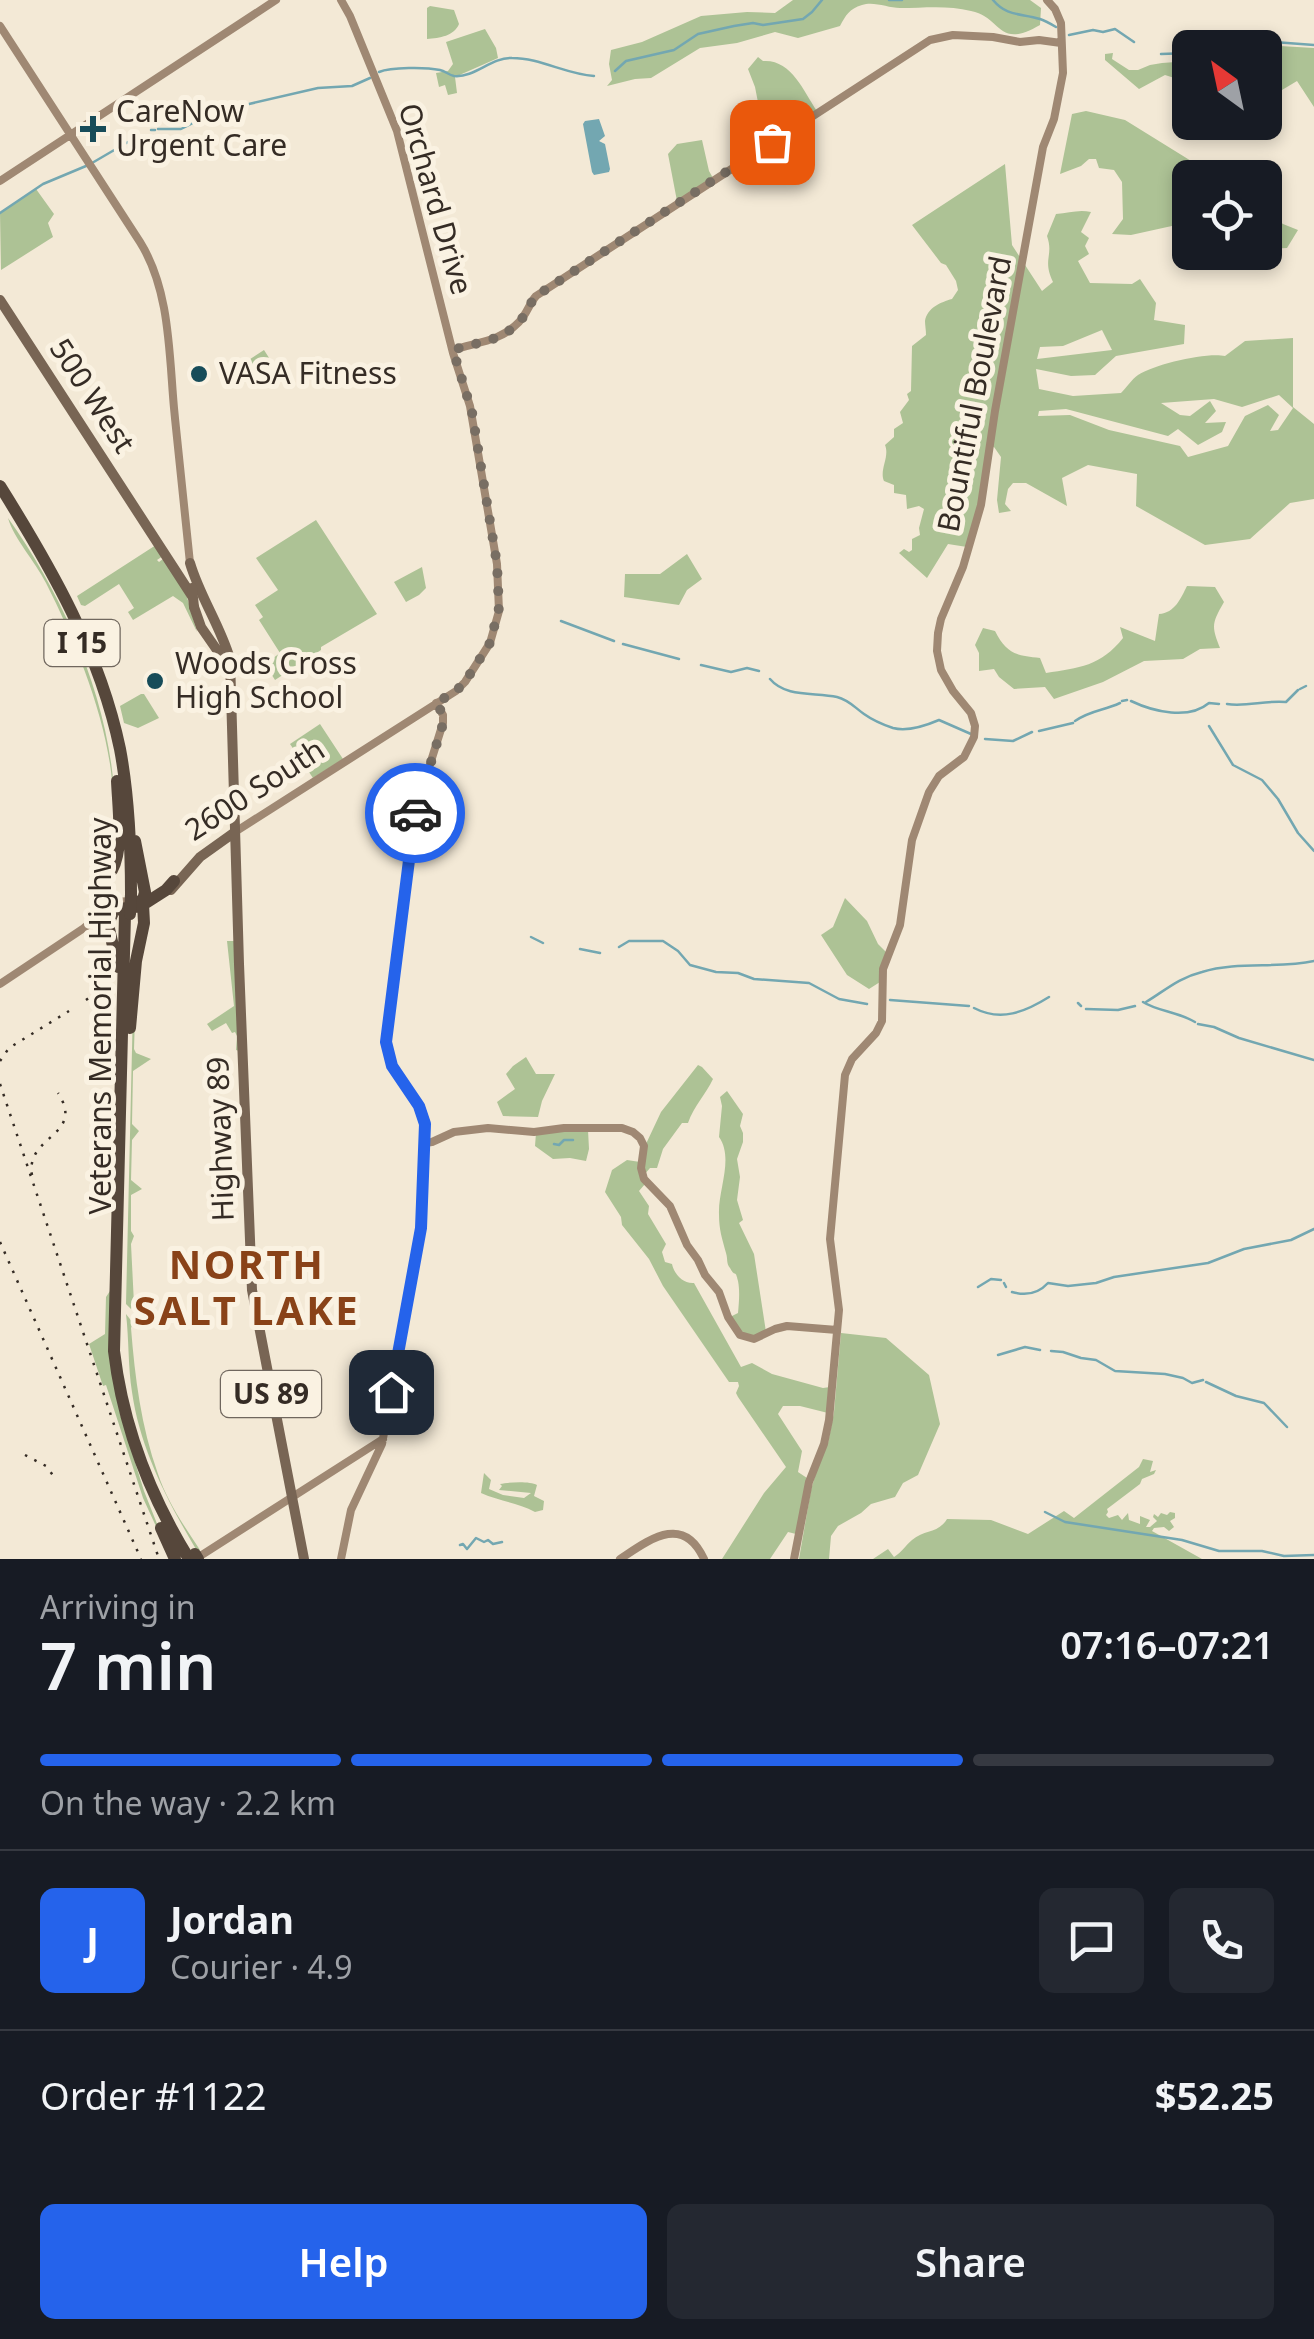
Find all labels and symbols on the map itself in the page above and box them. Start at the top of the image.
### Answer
north arrow [1172,30,1282,140]
place label: CareNow Urgent Care [116,90,287,165]
street label: Orchard Drive [390,98,483,299]
pin [730,100,815,185]
marker: CareNow Urgent Care [80,116,106,142]
street label: Bountiful Boulevard [927,252,1020,535]
street label: 500 West [41,330,146,460]
place label: VASA Fitness [219,352,397,393]
marker: VASA Fitness [188,363,210,385]
road number: I 15 [44,620,120,666]
place label: Woods Cross High School [175,642,357,717]
marker: Woods Cross High School [144,670,166,692]
street label: 2600 South [176,728,332,849]
courier [365,763,465,863]
street label: Veterans Memorial Highway [79,817,120,1214]
street label: Highway 89 [196,1056,243,1222]
district label: NORTH SALT LAKE [134,1236,360,1337]
pin [349,1350,434,1435]
road number: US 89 [221,1371,321,1417]

